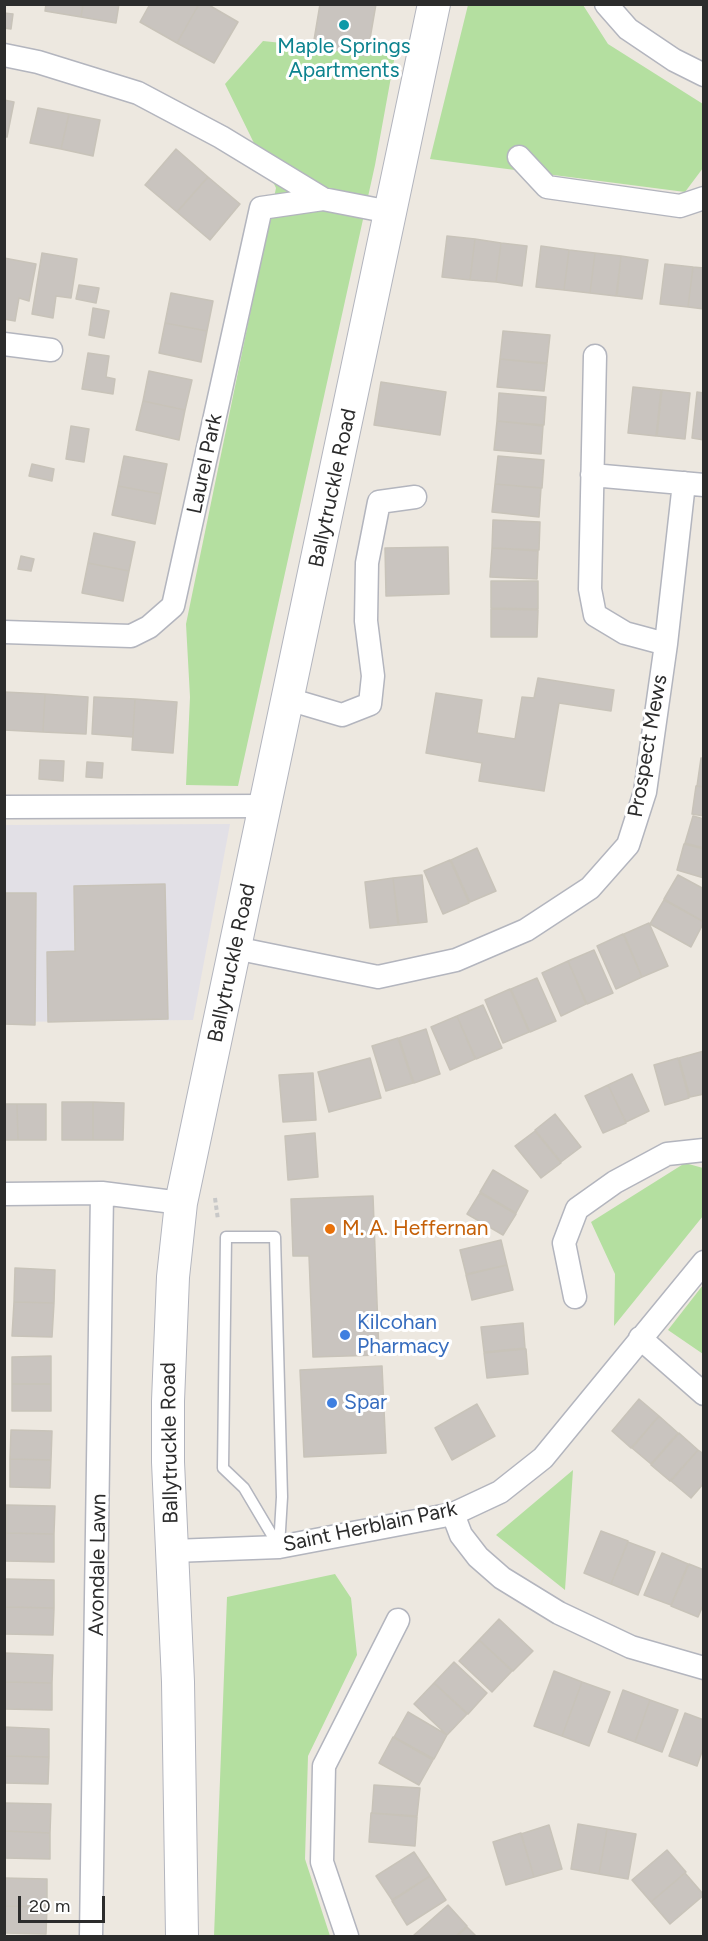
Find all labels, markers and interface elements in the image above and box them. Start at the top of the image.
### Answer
marker: Maple Springs Apartments [337,18,351,32]
place label: Maple Springs Apartments [277,34,411,84]
street label: Ballytruckle Road [304,406,362,570]
street label: Laurel Park [182,412,228,516]
street label: Prospect Mews [623,673,673,819]
street label: Ballytruckle Road [203,881,261,1045]
place label: M. A. Heffernan [342,1216,488,1242]
marker: M. A. Heffernan [323,1222,337,1236]
place label: Kilcohan Pharmacy [357,1310,449,1360]
marker: Kilcohan Pharmacy [338,1328,352,1342]
street label: Ballytruckle Road [156,1362,184,1524]
place label: Spar [344,1390,387,1416]
marker: Spar [325,1396,339,1410]
street label: Avondale Lawn [84,1494,112,1636]
street label: Saint Herblain Park [281,1496,459,1558]
scale bar [21,1884,108,1922]
text: 20 m [29,1895,70,1917]

